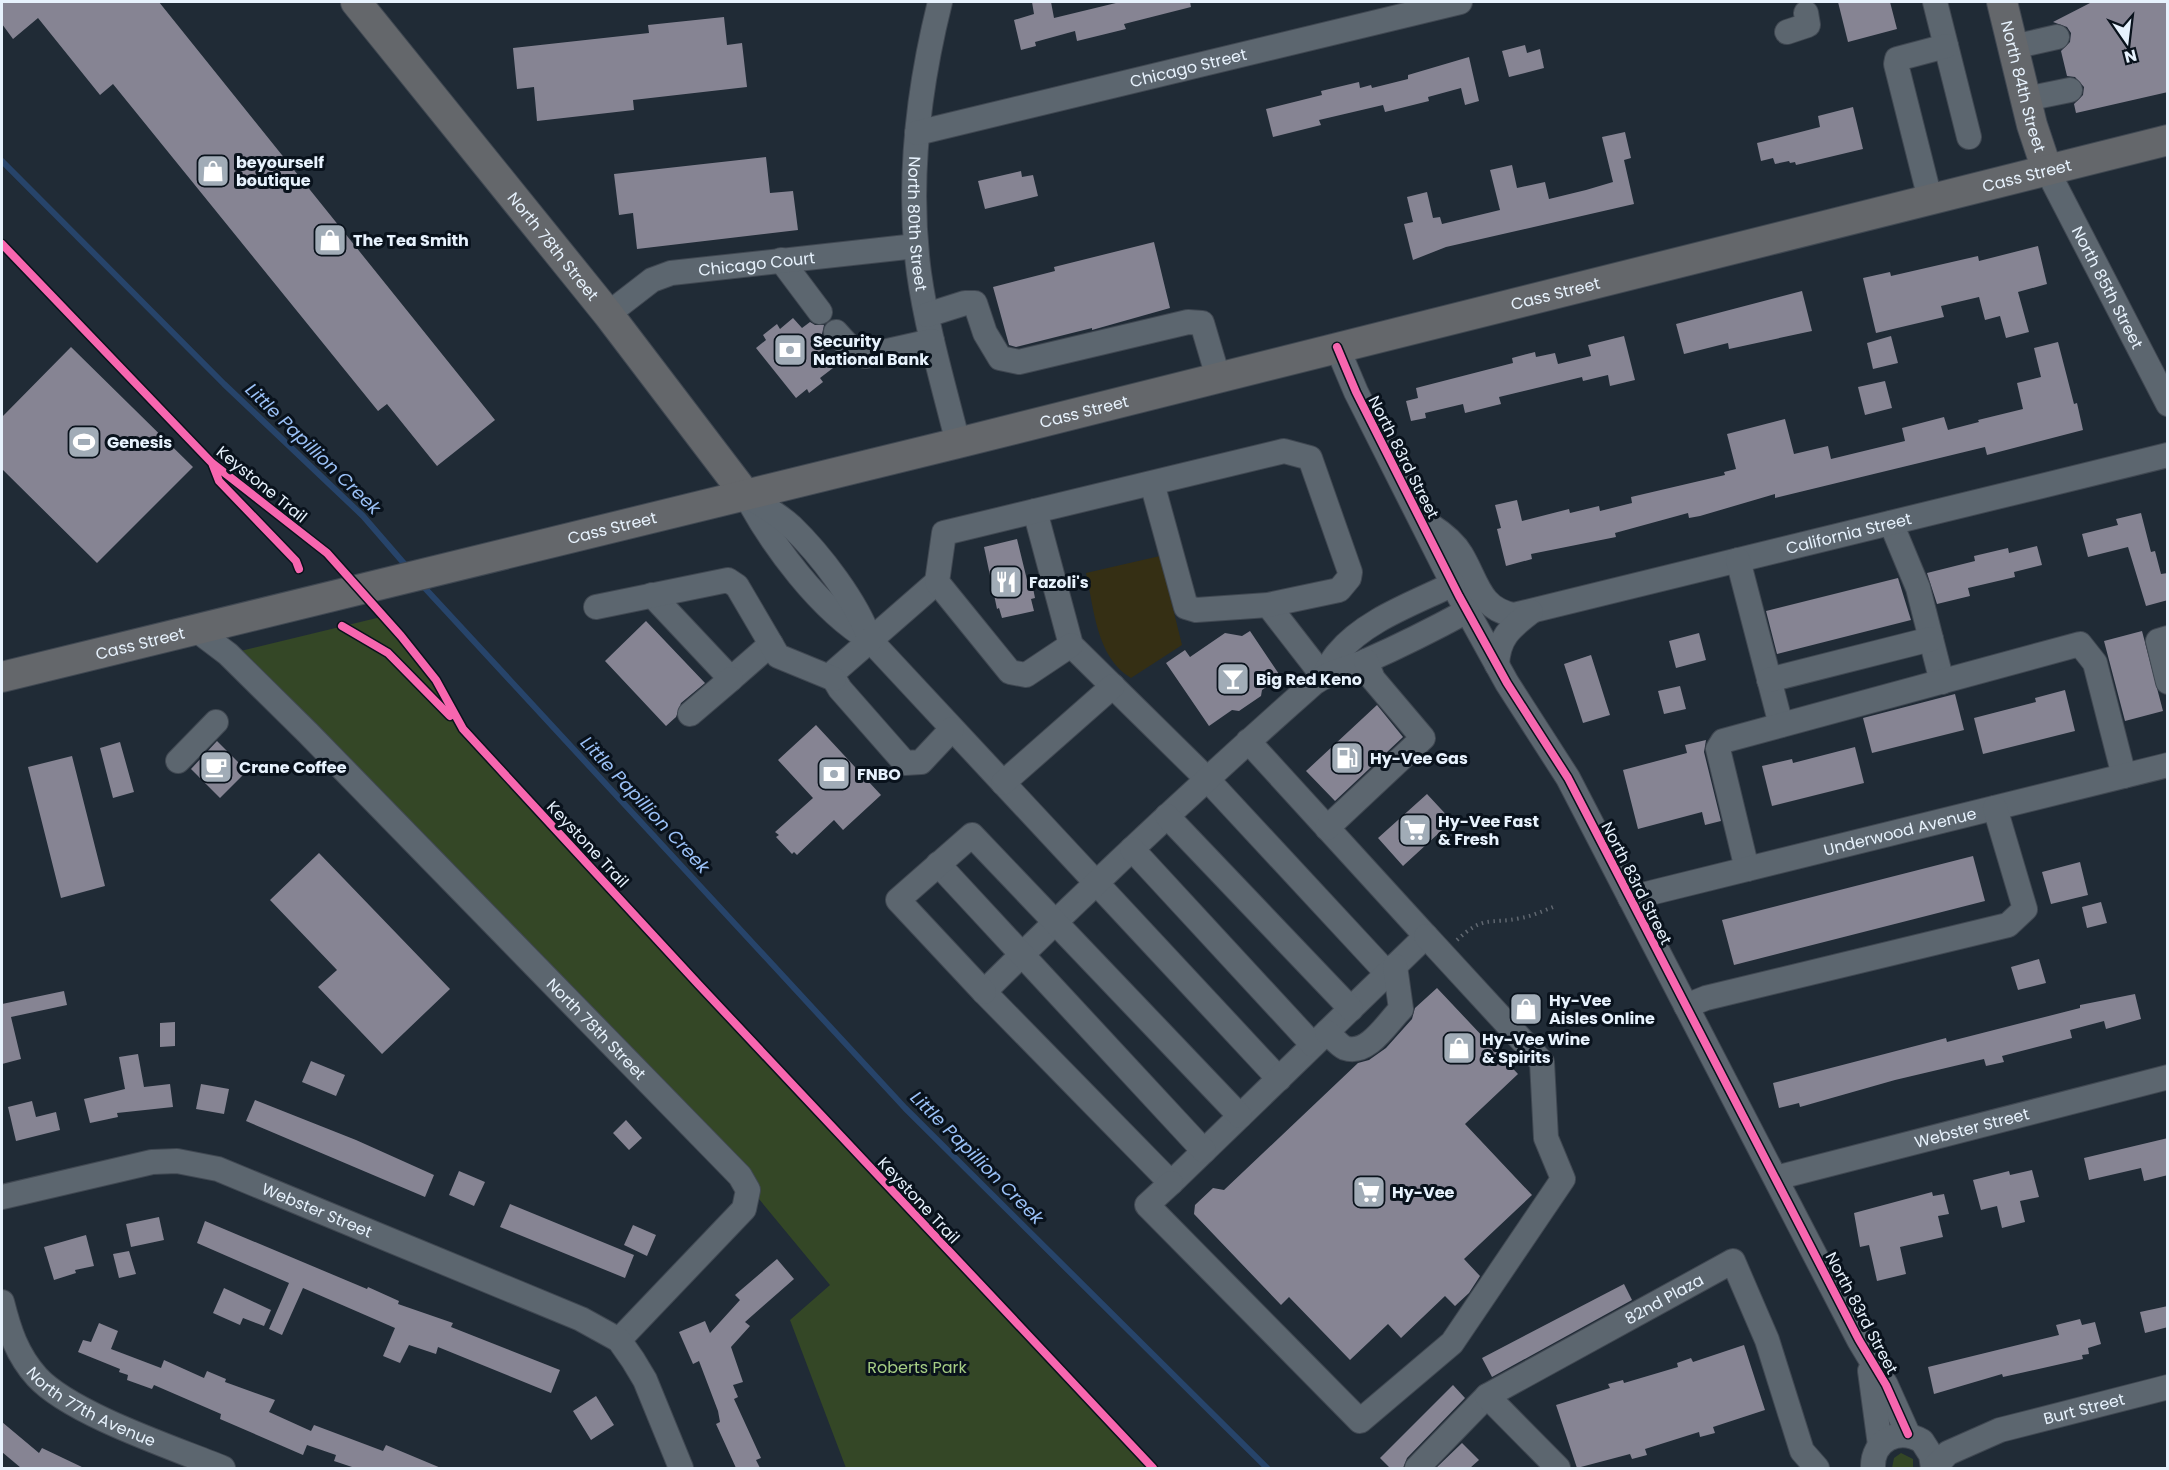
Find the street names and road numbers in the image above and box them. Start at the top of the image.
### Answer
street label: North 84th Street [1995,18,2051,156]
street label: Chicago Street [1128,43,1249,93]
street label: Cass Street [1980,154,2074,198]
street label: North 80th Street [902,156,933,293]
street label: North 78th Street [502,187,604,306]
street label: North 85th Street [2066,222,2149,353]
street label: Chicago Court [697,246,816,282]
street label: Cass Street [1508,272,1603,316]
street label: Cass Street [1037,390,1131,434]
street label: North 83rd Street [1363,392,1445,523]
street label: Keystone Trail [211,441,312,528]
street label: Cass Street [565,506,659,550]
street label: California Street [1783,507,1914,560]
street label: Cass Street [93,622,187,666]
street label: Keystone Trail [541,796,634,893]
street label: Underwood Avenue [1821,802,1979,862]
street label: North 83rd Street [1596,818,1678,949]
street label: North 78th Street [541,973,651,1085]
street label: Webster Street [1912,1102,2032,1154]
street label: Keystone Trail [872,1152,965,1249]
street label: Webster Street [258,1177,376,1244]
street label: North 83rd Street [1820,1248,1904,1378]
street label: 82nd Plaza [1621,1268,1708,1330]
street label: North 77th Avenue [21,1362,159,1453]
street label: Burt Street [2041,1388,2127,1430]

